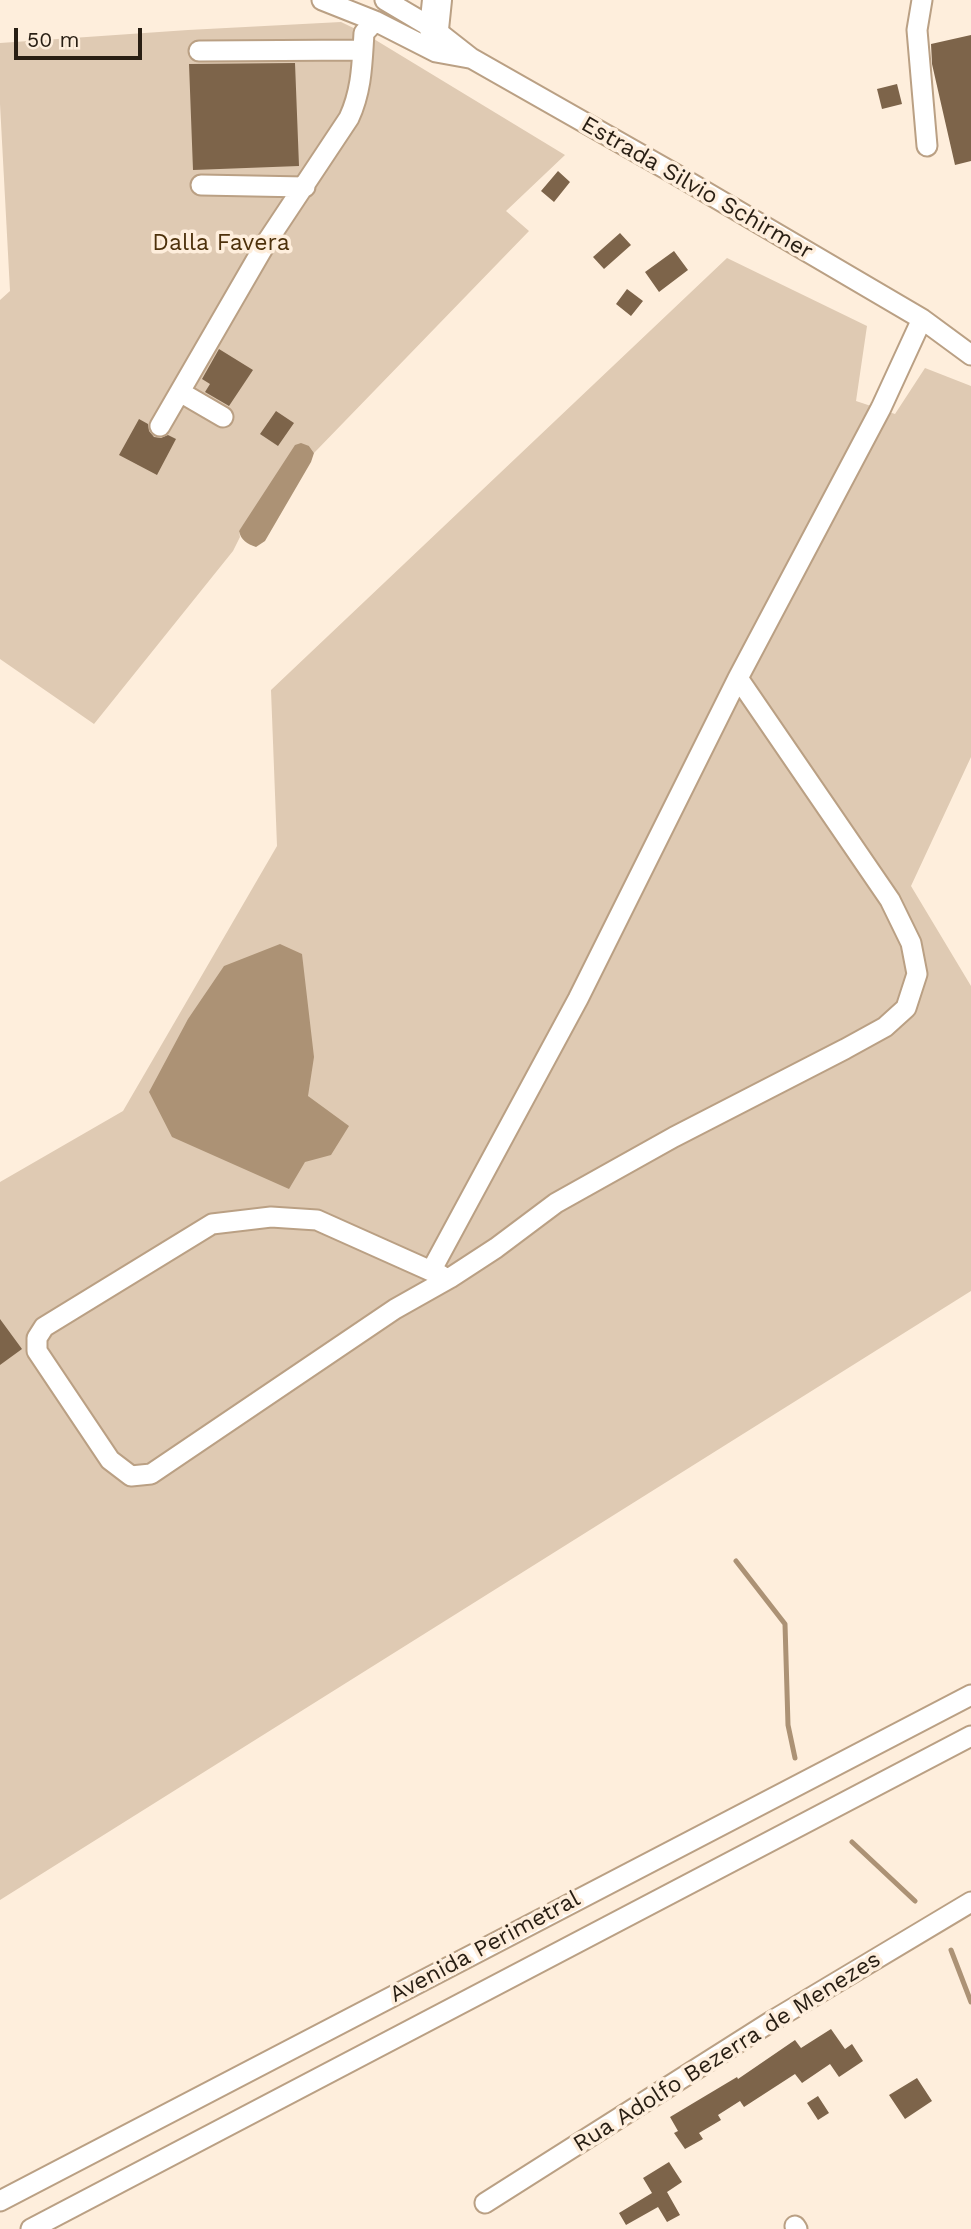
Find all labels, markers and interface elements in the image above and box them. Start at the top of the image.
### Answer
scale bar [18,14,145,58]
text: 50 m [27,27,79,52]
street label: Estrada Silvio Schirmer [576,110,818,266]
park label: Dalla Favera [152,229,290,257]
street label: Avenida Perimetral [385,1885,585,2009]
street label: Rua Adolfo Bezerra de Menezes [568,1946,886,2158]

